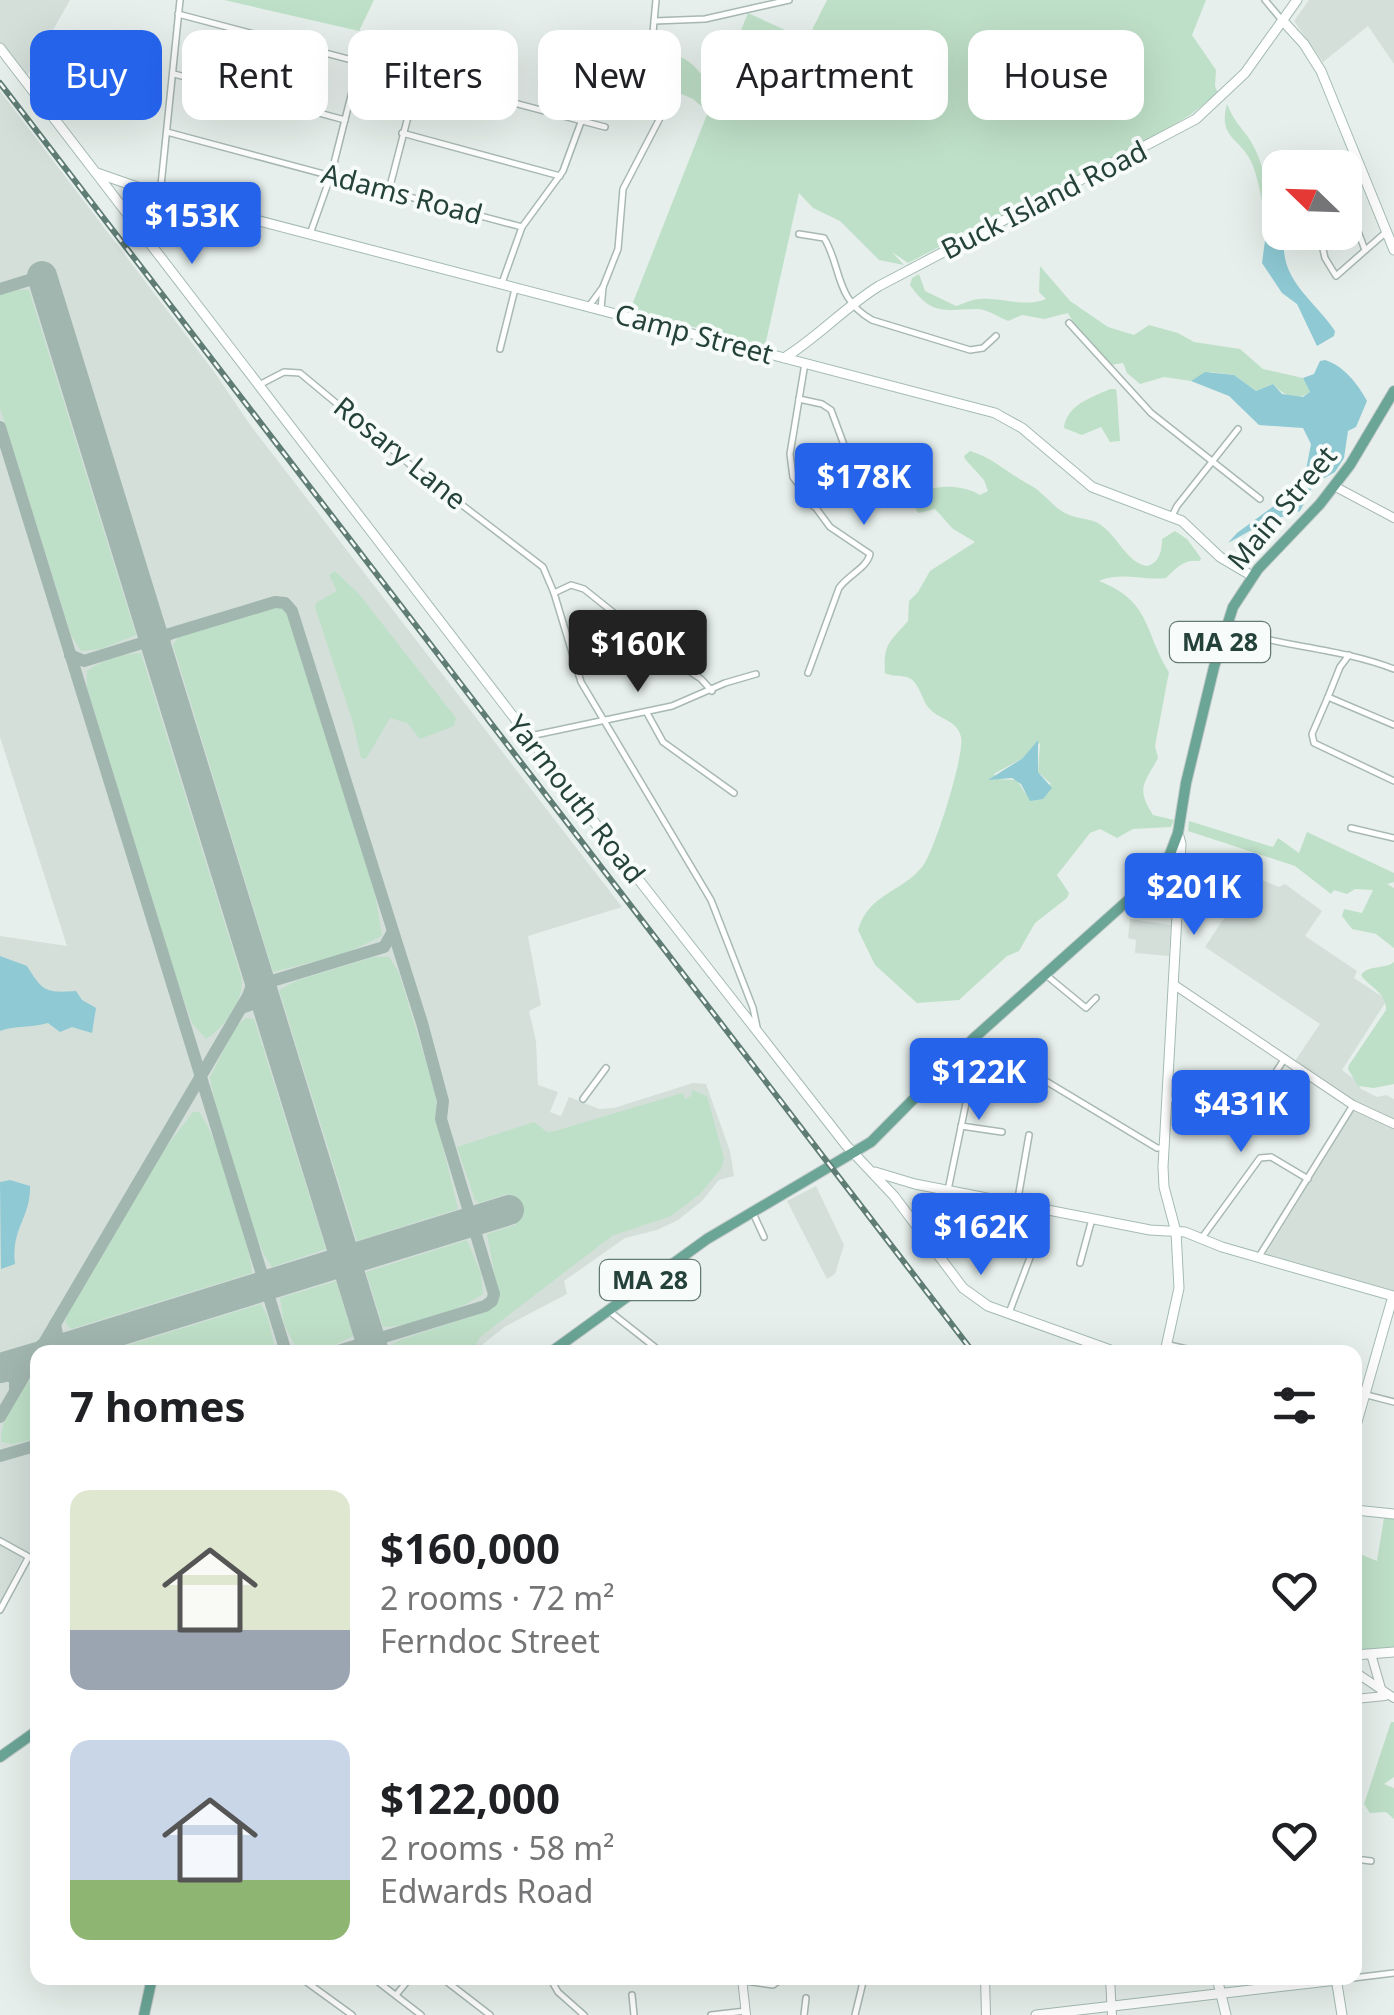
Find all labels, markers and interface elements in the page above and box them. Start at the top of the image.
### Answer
chip: Buy [30,30,162,120]
chip: Rent [182,30,328,120]
chip: Filters [348,30,518,120]
chip: New [538,30,681,120]
chip: Apartment [701,30,948,120]
chip: House [968,30,1144,120]
street label: Buck Island Road [934,131,1153,267]
north arrow [1262,150,1362,250]
map controls [1262,150,1362,250]
street label: Adams Road [318,153,487,233]
pin: $153K [122,182,262,267]
text: $153K [145,193,239,236]
street label: Camp Street [611,294,778,372]
street label: Rosary Lane [326,387,475,517]
street label: Main Street [1218,437,1344,577]
pin: $178K [794,443,934,528]
text: $178K [817,454,911,497]
pin: $160K [568,610,708,695]
text: $160K [591,621,685,664]
road number: MA 28 [1170,622,1270,662]
street label: Yarmouth Road [499,706,655,891]
pin: $201K [1124,853,1264,938]
text: $201K [1147,864,1241,907]
pin: $122K [909,1038,1049,1123]
text: $122K [932,1049,1026,1092]
pin: $431K [1171,1070,1311,1155]
text: $431K [1194,1081,1288,1124]
pin: $162K [911,1193,1051,1278]
text: $162K [934,1204,1028,1247]
road number: MA 28 [600,1260,700,1300]
text: 7 homes [70,1377,246,1434]
icon: filters [1267,1378,1322,1433]
text: $160,000 [380,1519,560,1576]
icon: home [150,1530,270,1650]
icon: heart [1267,1563,1322,1618]
text: 2 rooms · 72 m² [380,1576,614,1619]
text: Ferndoc Street [380,1619,600,1662]
text: $122,000 [380,1769,560,1826]
icon: home [150,1780,270,1900]
icon: heart [1267,1813,1322,1868]
text: 2 rooms · 58 m² [380,1826,614,1869]
text: Edwards Road [380,1869,593,1912]

